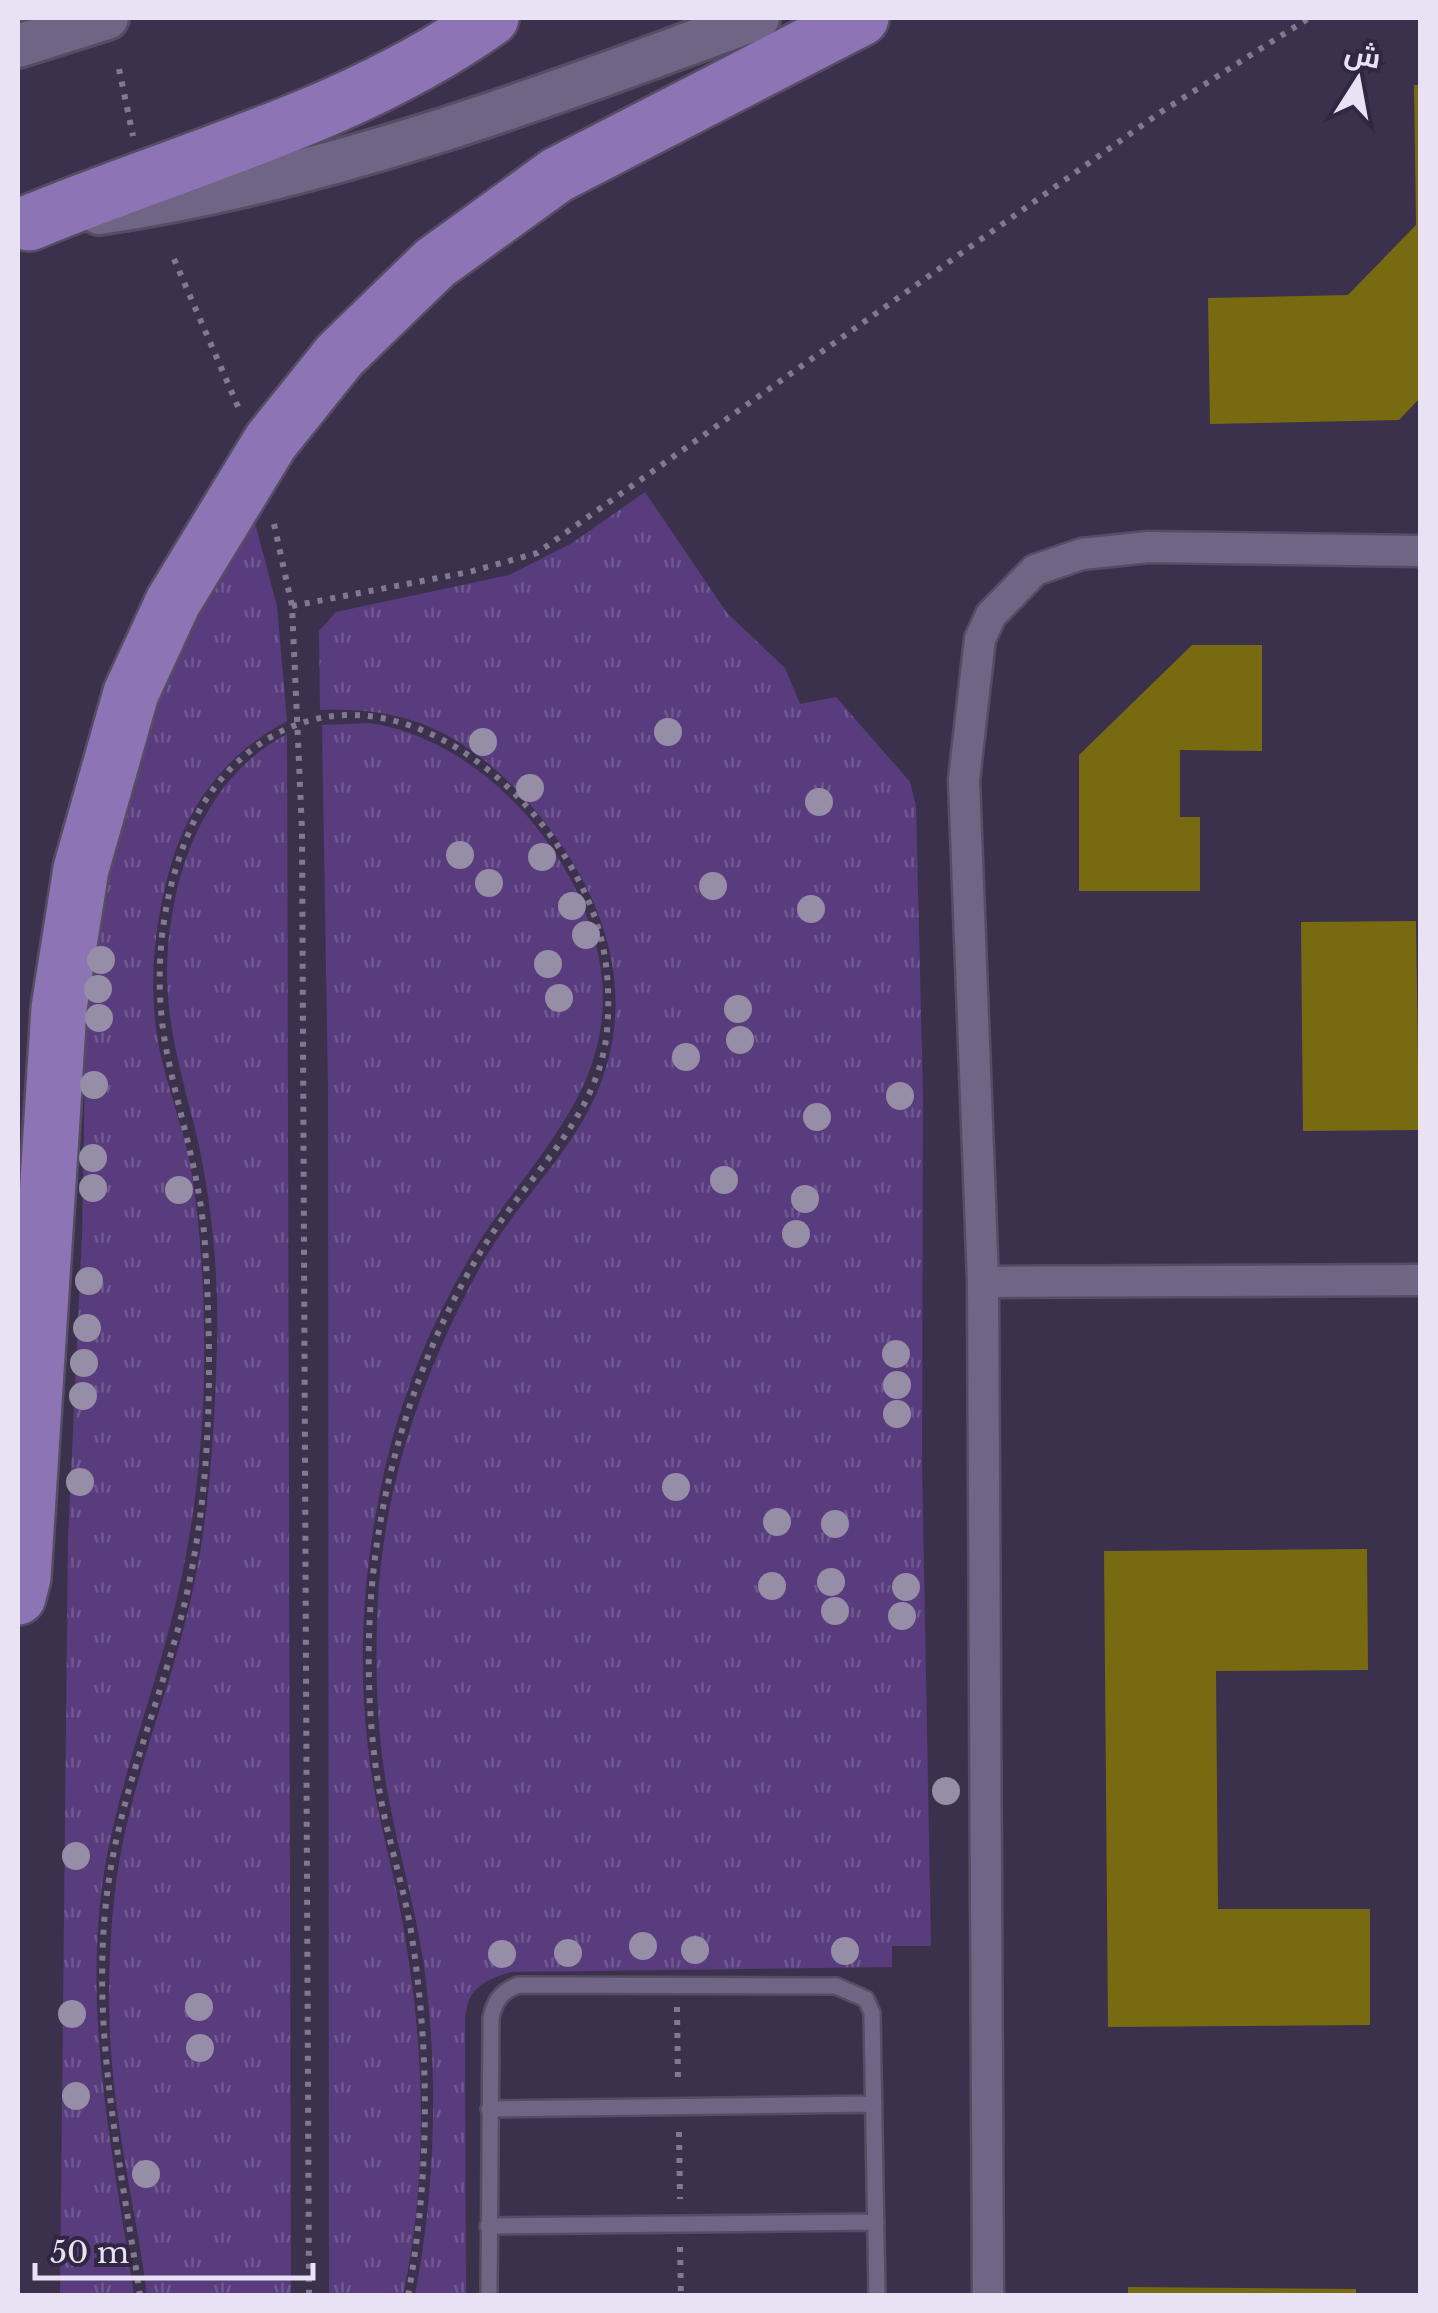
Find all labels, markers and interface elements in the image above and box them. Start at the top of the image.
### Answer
north arrow [1308,30,1408,130]
text: ش [1342,35,1384,77]
scale bar [35,2218,312,2280]
text: 50 m [50,2234,129,2271]

